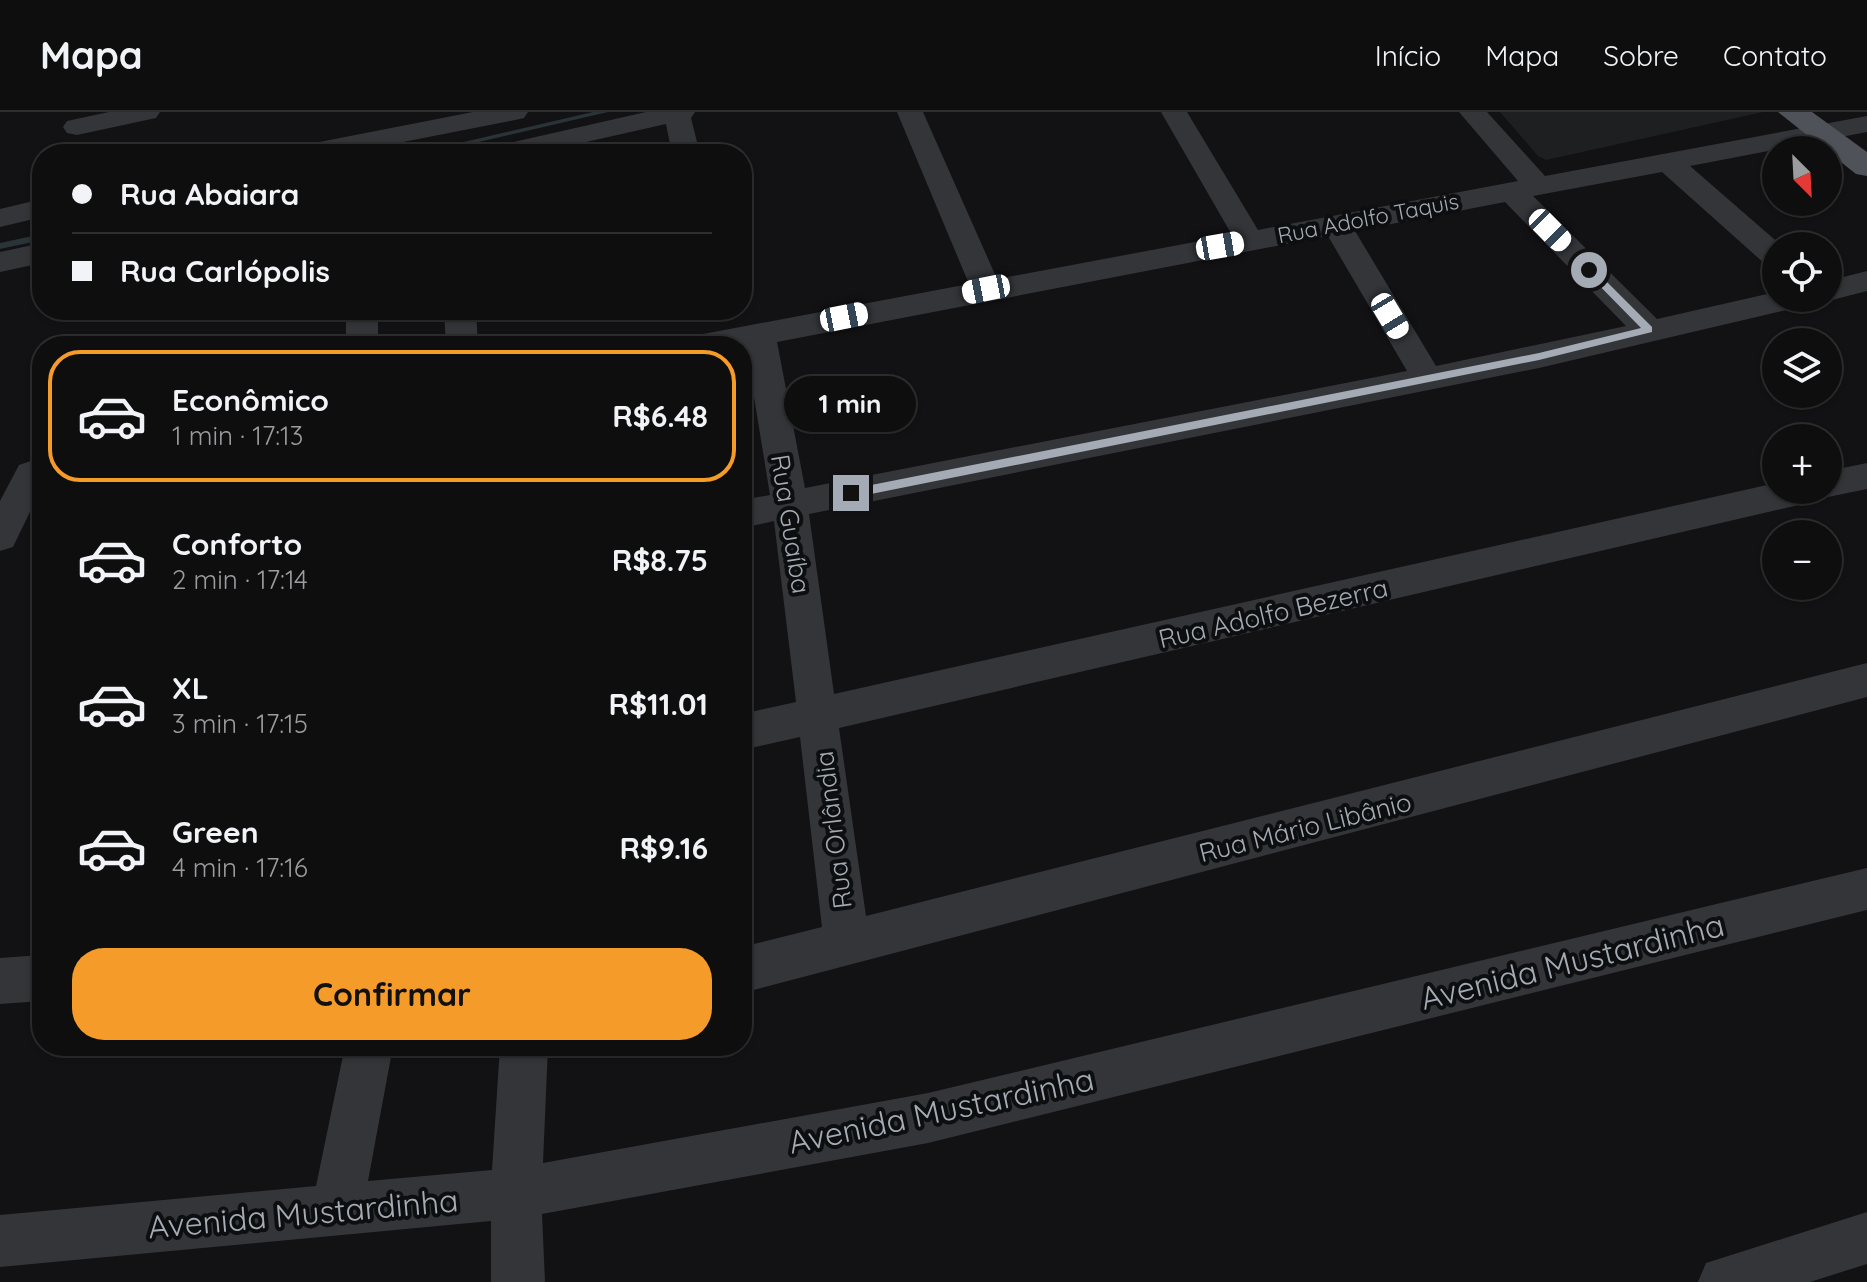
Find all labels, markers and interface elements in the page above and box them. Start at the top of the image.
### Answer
text: Mapa [40,31,143,79]
text: Início [1375,38,1441,73]
text: Mapa [1485,38,1559,73]
text: Sobre [1603,38,1679,73]
text: Contato [1723,38,1827,73]
north arrow [1762,136,1842,216]
map controls [1762,136,1842,600]
text: Rua Abaiara [120,175,299,213]
street label: Rua Adolfo Taquis [1275,187,1461,249]
car [1525,205,1575,255]
car [1194,230,1246,262]
button: locate [1762,232,1842,312]
text: Rua Carlópolis [120,252,330,290]
route start [1571,252,1607,288]
car [960,273,1012,305]
car [1367,289,1413,343]
car [818,301,870,333]
button: layers [1762,328,1842,408]
callout: 1 min [785,377,917,433]
icon: car [76,380,148,452]
text: Econômico [172,381,329,419]
text: 1 min [819,387,882,420]
text: R$6.48 [612,397,708,435]
text: 1 min · 17:13 [172,419,303,452]
button: + [1762,424,1842,504]
street label: Rua Guaíba [764,452,818,596]
route end [833,475,869,511]
button: − [1762,520,1842,600]
icon: car [76,524,148,596]
text: Conforto [172,525,302,563]
text: R$8.75 [612,541,708,579]
text: 2 min · 17:14 [172,563,308,596]
street label: Rua Adolfo Bezerra [1155,571,1391,655]
icon: car [76,668,148,740]
text: XL [172,669,209,707]
text: R$11.01 [609,685,708,723]
text: 3 min · 17:15 [172,707,308,740]
street label: Rua Orlândia [807,749,859,911]
street label: Rua Mário Libânio [1195,785,1415,869]
icon: car [76,812,148,884]
text: Green [172,813,259,851]
text: R$9.16 [619,829,708,867]
text: 4 min · 17:16 [172,851,308,884]
street label: Avenida Mustardinha [1416,904,1728,1018]
button: Confirmar [72,948,712,1040]
street label: Avenida Mustardinha [785,1058,1097,1162]
street label: Avenida Mustardinha [146,1180,460,1246]

